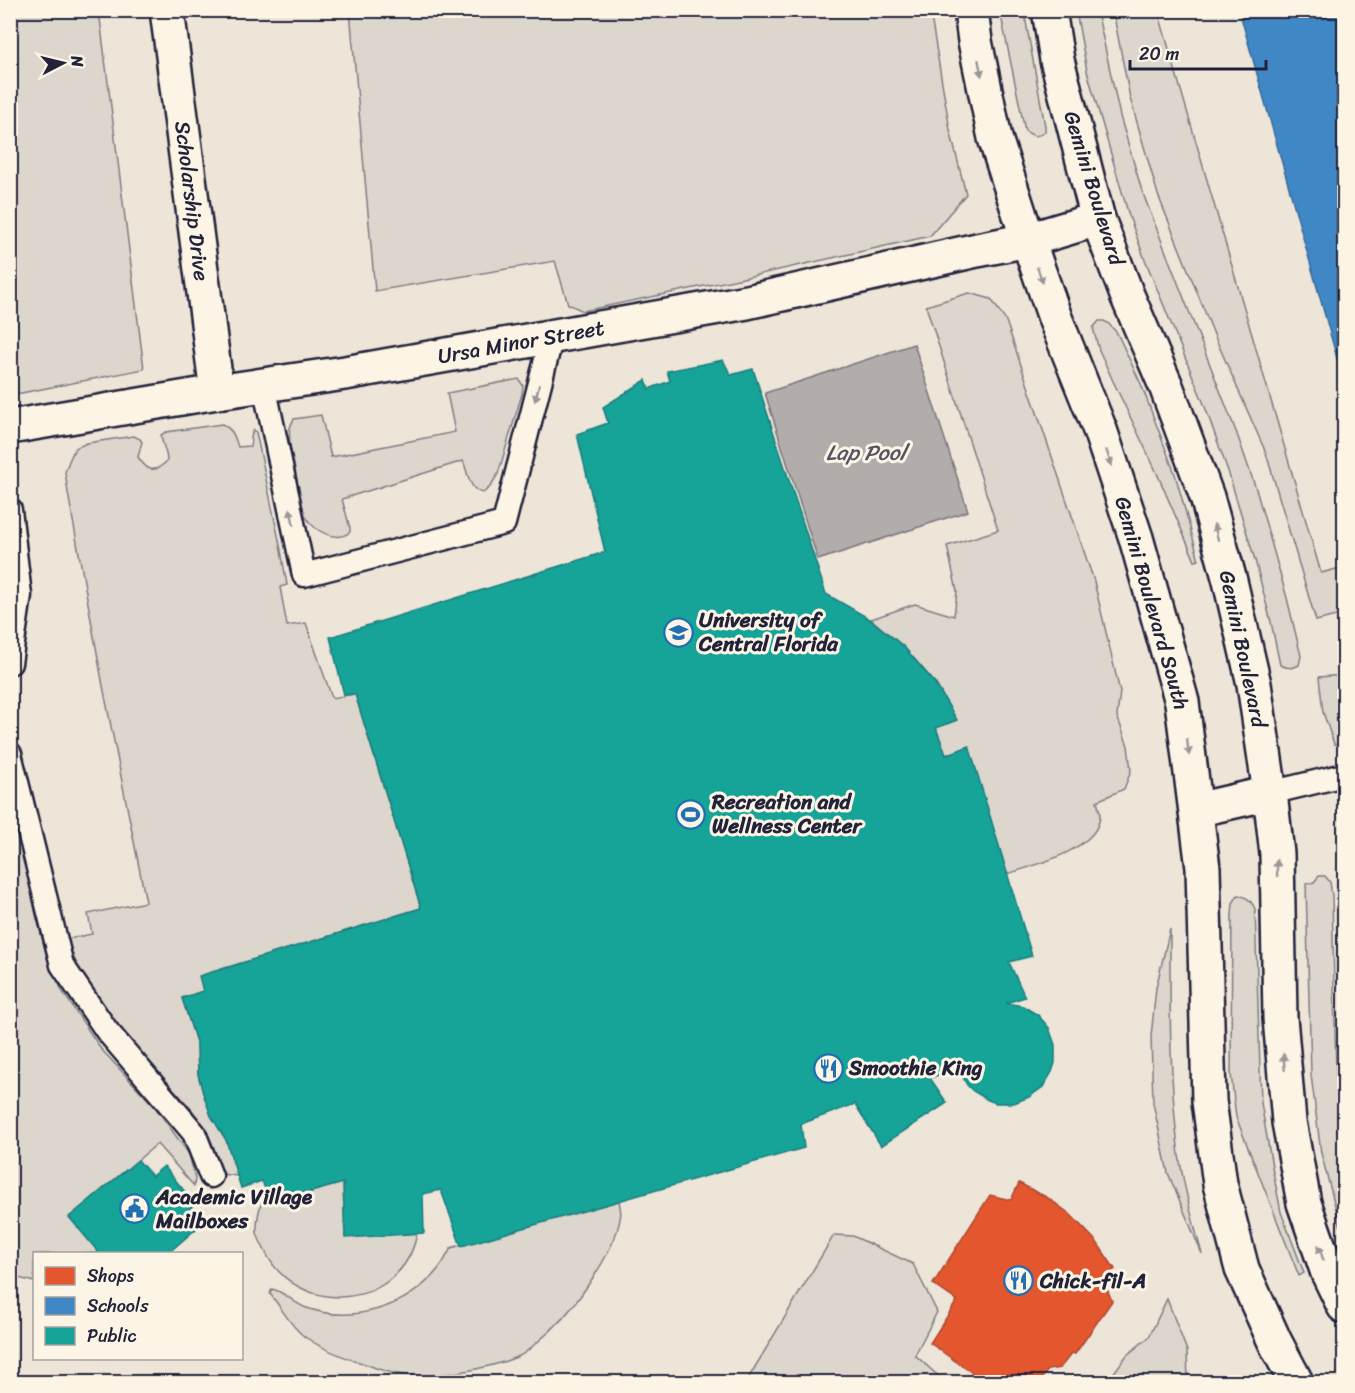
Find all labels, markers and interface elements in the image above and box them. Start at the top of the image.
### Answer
north arrow [33,33,93,93]
scale bar [1130,33,1266,71]
text: 20 m [1139,38,1179,70]
text: N [62,53,93,69]
one-way arrow [976,59,986,77]
street label: Gemini Boulevard [1052,106,1136,272]
street label: Scholarship Drive [163,119,221,283]
one-way arrow [1036,266,1046,284]
street label: Ursa Minor Street [435,309,607,375]
one-way arrow [532,384,542,402]
water label: Lap Pool [826,433,911,472]
one-way arrow [1105,449,1115,467]
street label: Gemini Boulevard South [1103,492,1201,714]
one-way arrow [287,508,296,527]
one-way arrow [1211,523,1220,541]
street label: Gemini Boulevard [1208,567,1279,733]
place label: University of Central Florida [698,601,839,663]
school or university icon: University of Central Florida [662,616,694,648]
one-way arrow [1183,737,1193,756]
place label: Recreation and Wellness Center [711,783,864,845]
sports icon: Recreation and Wellness Center [675,798,707,830]
one-way arrow [1272,858,1282,877]
place label: Smoothie King [848,1049,983,1087]
restaurant icon: Smoothie King [812,1052,844,1084]
one-way arrow [1279,1053,1289,1072]
place label: Academic Village Mailboxes [155,1178,313,1240]
public building icon: Academic Village Mailboxes [119,1193,151,1225]
one-way arrow [1315,1244,1325,1262]
legend [33,1252,243,1360]
text: Shops [87,1260,134,1292]
place label: Chick-fil-A [1039,1262,1146,1300]
restaurant icon: Chick-fil-A [1003,1265,1035,1297]
text: Schools [87,1290,149,1322]
text: Public [87,1320,137,1352]

